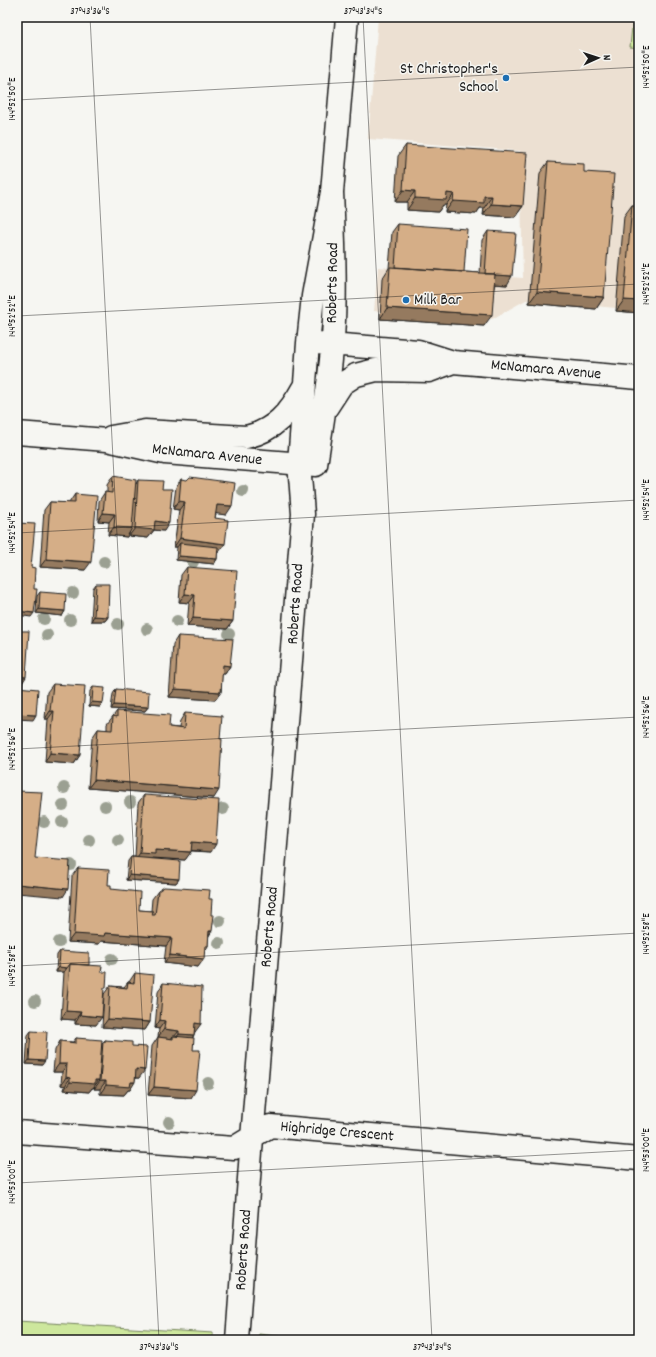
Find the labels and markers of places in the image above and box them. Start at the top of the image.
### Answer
place label: St Christopher's School [400,58,498,99]
marker: St Christopher's School [501,73,511,83]
place label: Milk Bar [414,289,461,312]
marker: Milk Bar [401,295,411,305]

